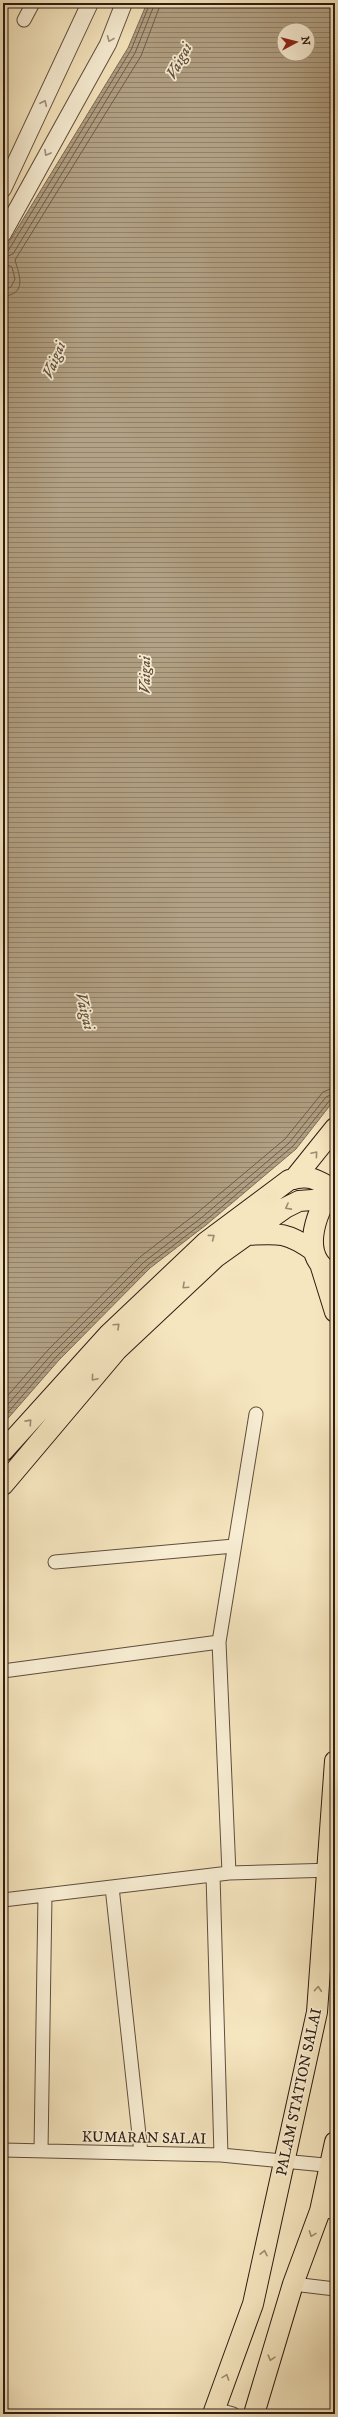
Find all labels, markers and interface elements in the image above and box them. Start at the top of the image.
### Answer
north arrow [276,22,316,62]
one-way arrow [106,36,114,43]
text: N [297,36,312,46]
water label: Vaigai [161,39,197,82]
one-way arrow [39,100,47,107]
one-way arrow [45,149,52,157]
water label: Vaigai [38,338,71,381]
water label: Vaigai [135,655,155,694]
water label: Vaigai [71,990,99,1033]
one-way arrow [310,1151,317,1158]
one-way arrow [285,1202,292,1209]
one-way arrow [208,1234,215,1242]
one-way arrow [182,1281,190,1289]
one-way arrow [112,1323,120,1331]
one-way arrow [91,1373,98,1380]
one-way arrow [24,1419,32,1427]
one-way arrow [314,1986,323,1992]
street label: PALAM STATION SALAI [272,2006,326,2178]
street label: KUMARAN SALAI [82,2127,206,2149]
one-way arrow [308,2231,316,2238]
one-way arrow [260,2250,268,2256]
one-way arrow [267,2354,276,2361]
one-way arrow [222,2374,230,2381]

